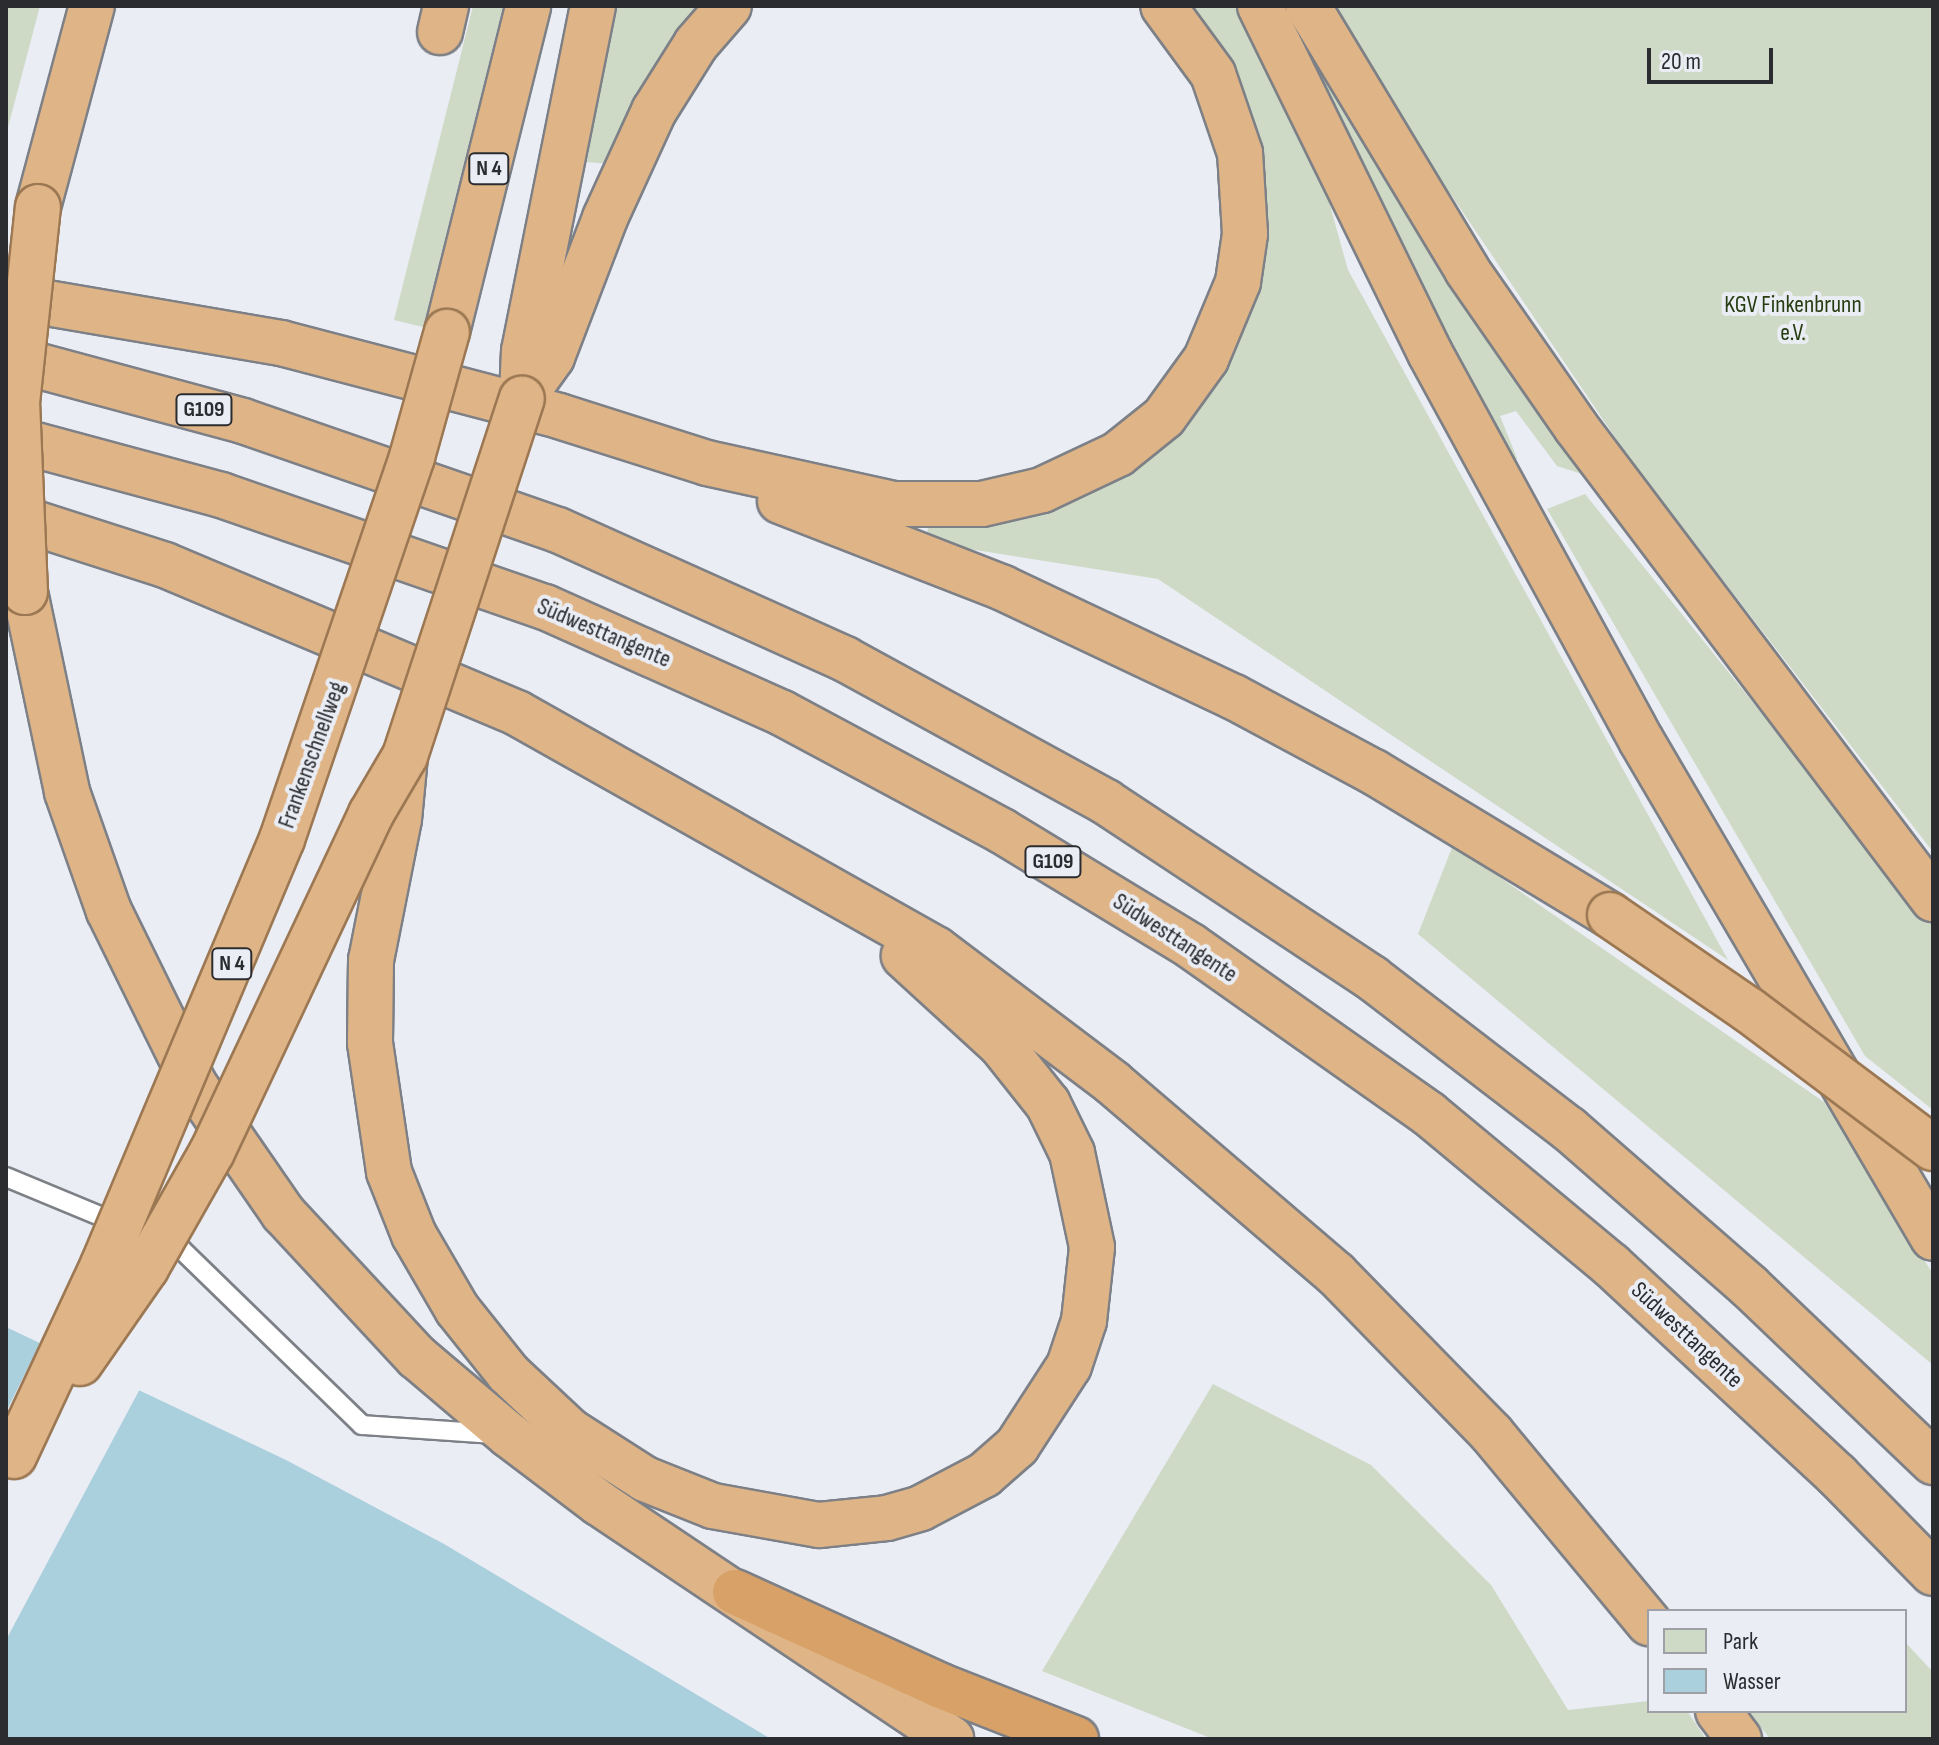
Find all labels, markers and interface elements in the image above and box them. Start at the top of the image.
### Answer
scale bar [1651,32,1777,82]
text: 20 m [1661,47,1701,76]
road number: N 4 [467,151,511,187]
park label: KGV Finkenbrunn e.V. [1724,291,1862,347]
road number: G109 [174,392,234,428]
street label: Südwesttangente [533,592,675,674]
street label: Frankenschnellweg [272,678,352,832]
road number: G109 [1023,844,1083,880]
street label: Südwesttangente [1107,887,1243,989]
road number: N 4 [210,946,254,982]
street label: Südwesttangente [1625,1276,1749,1394]
legend [1647,1609,1907,1713]
text: Park [1723,1627,1758,1656]
text: Wasser [1723,1667,1781,1696]

